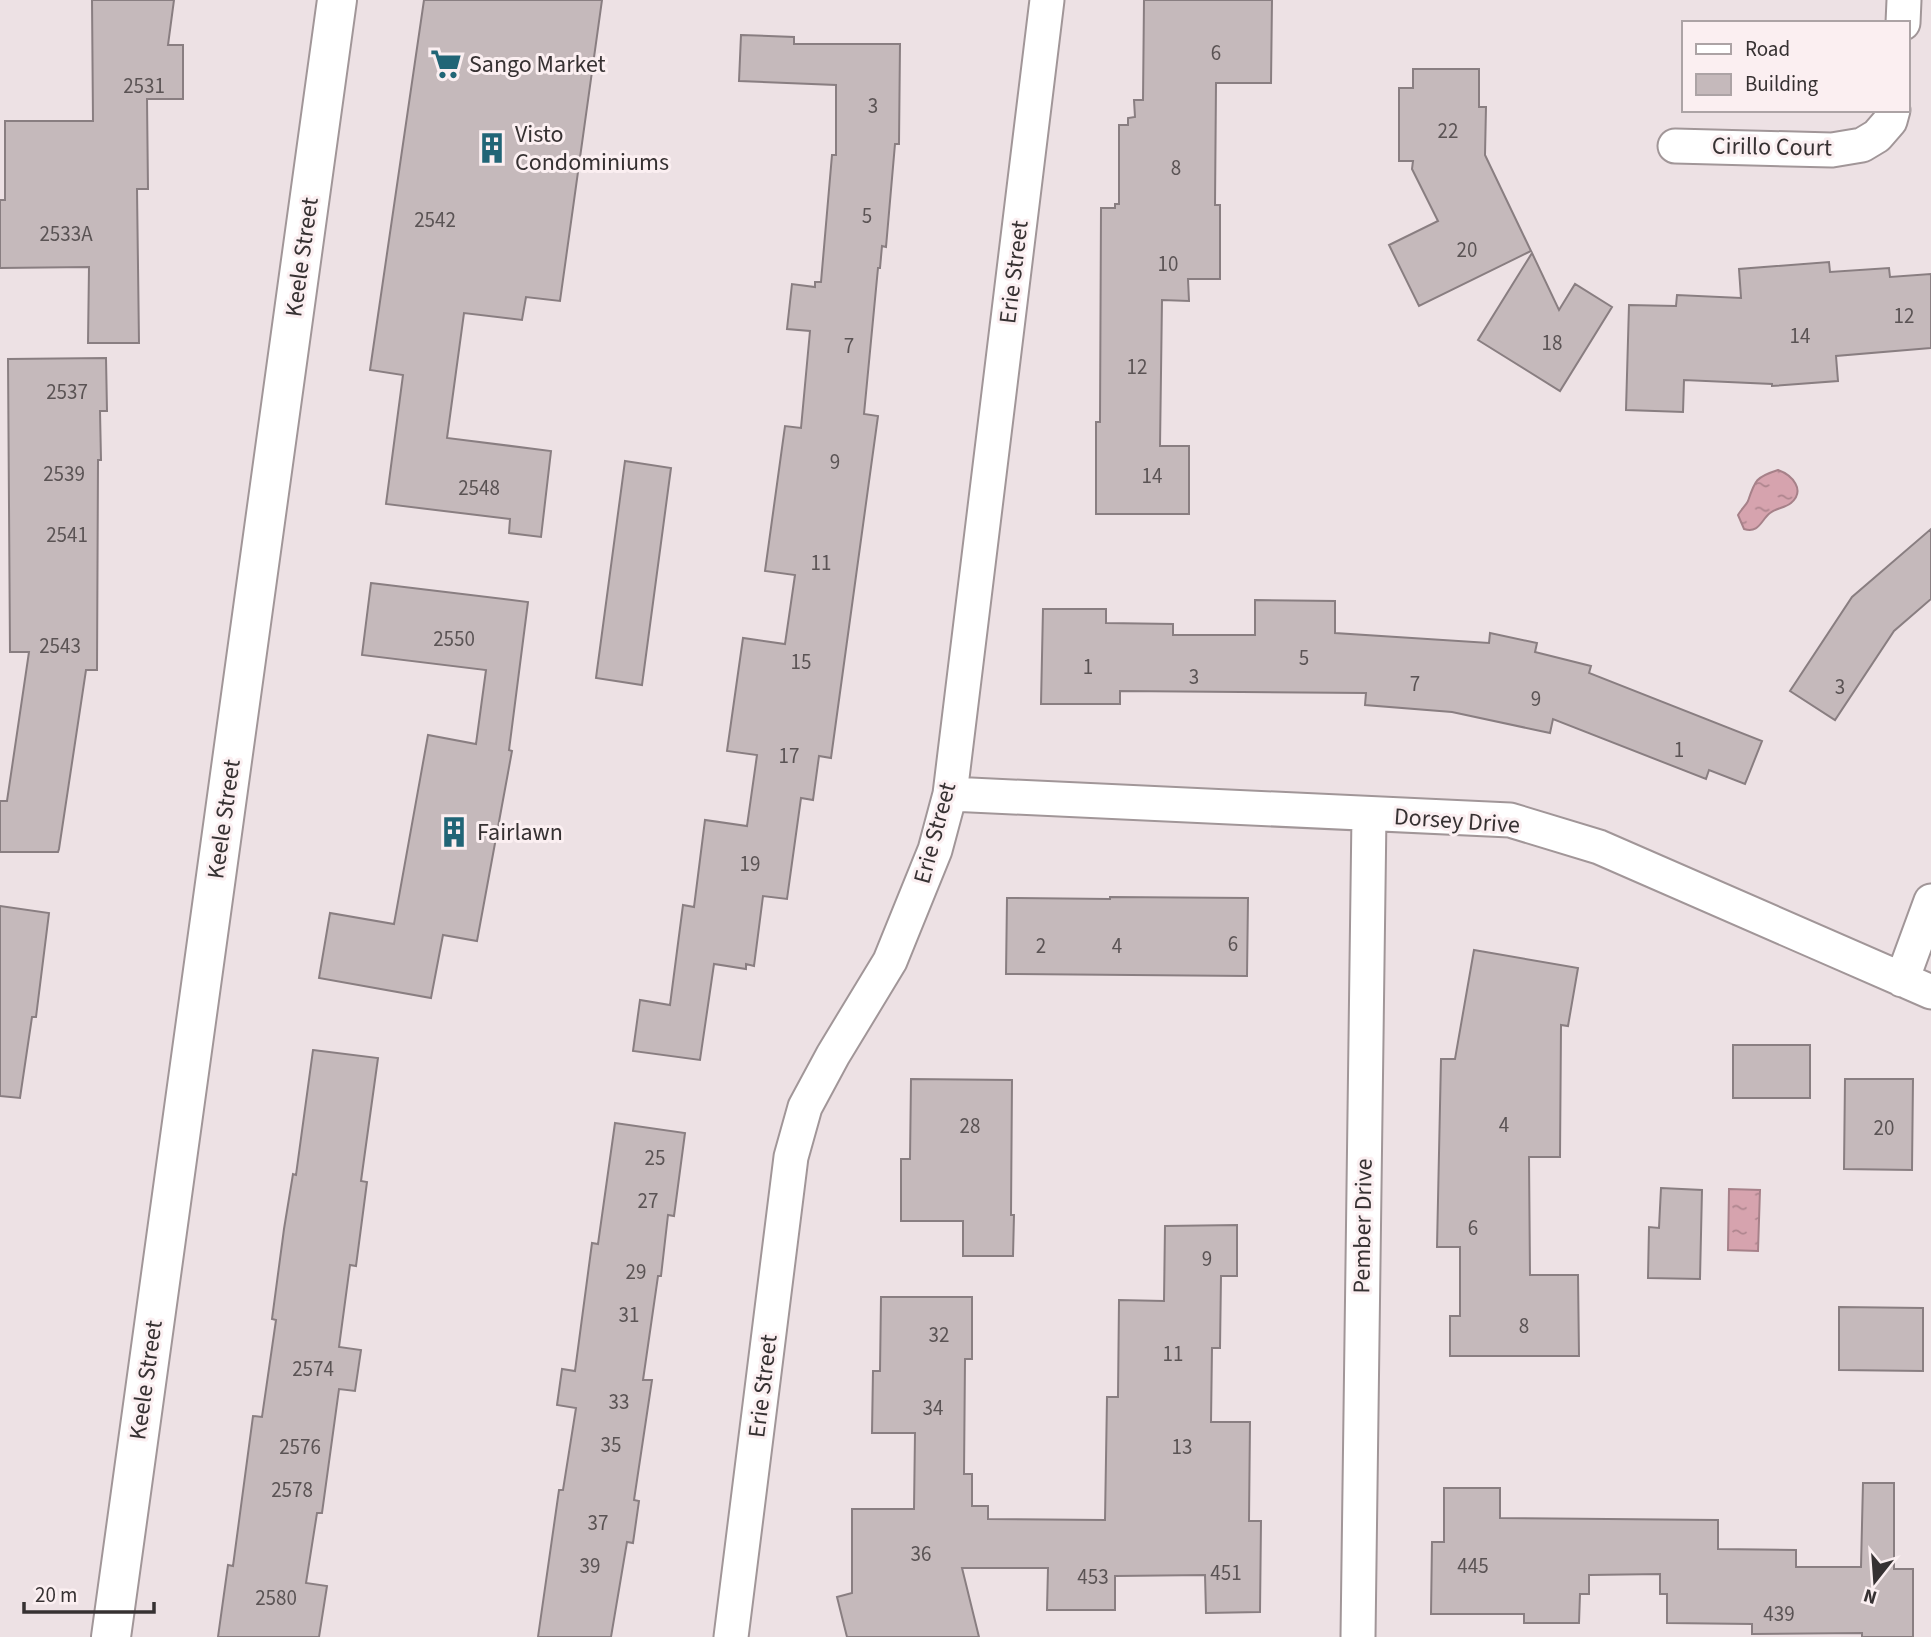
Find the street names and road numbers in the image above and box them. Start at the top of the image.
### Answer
street label: Cirillo Court [1712,128,1832,166]
street label: Keele Street [276,195,328,319]
street label: Erie Street [990,218,1038,326]
street label: Keele Street [198,757,250,881]
street label: Erie Street [905,778,965,888]
street label: Dorsey Drive [1393,799,1521,843]
street label: Pember Drive [1344,1158,1382,1294]
street label: Keele Street [120,1318,172,1442]
street label: Erie Street [739,1332,787,1440]

